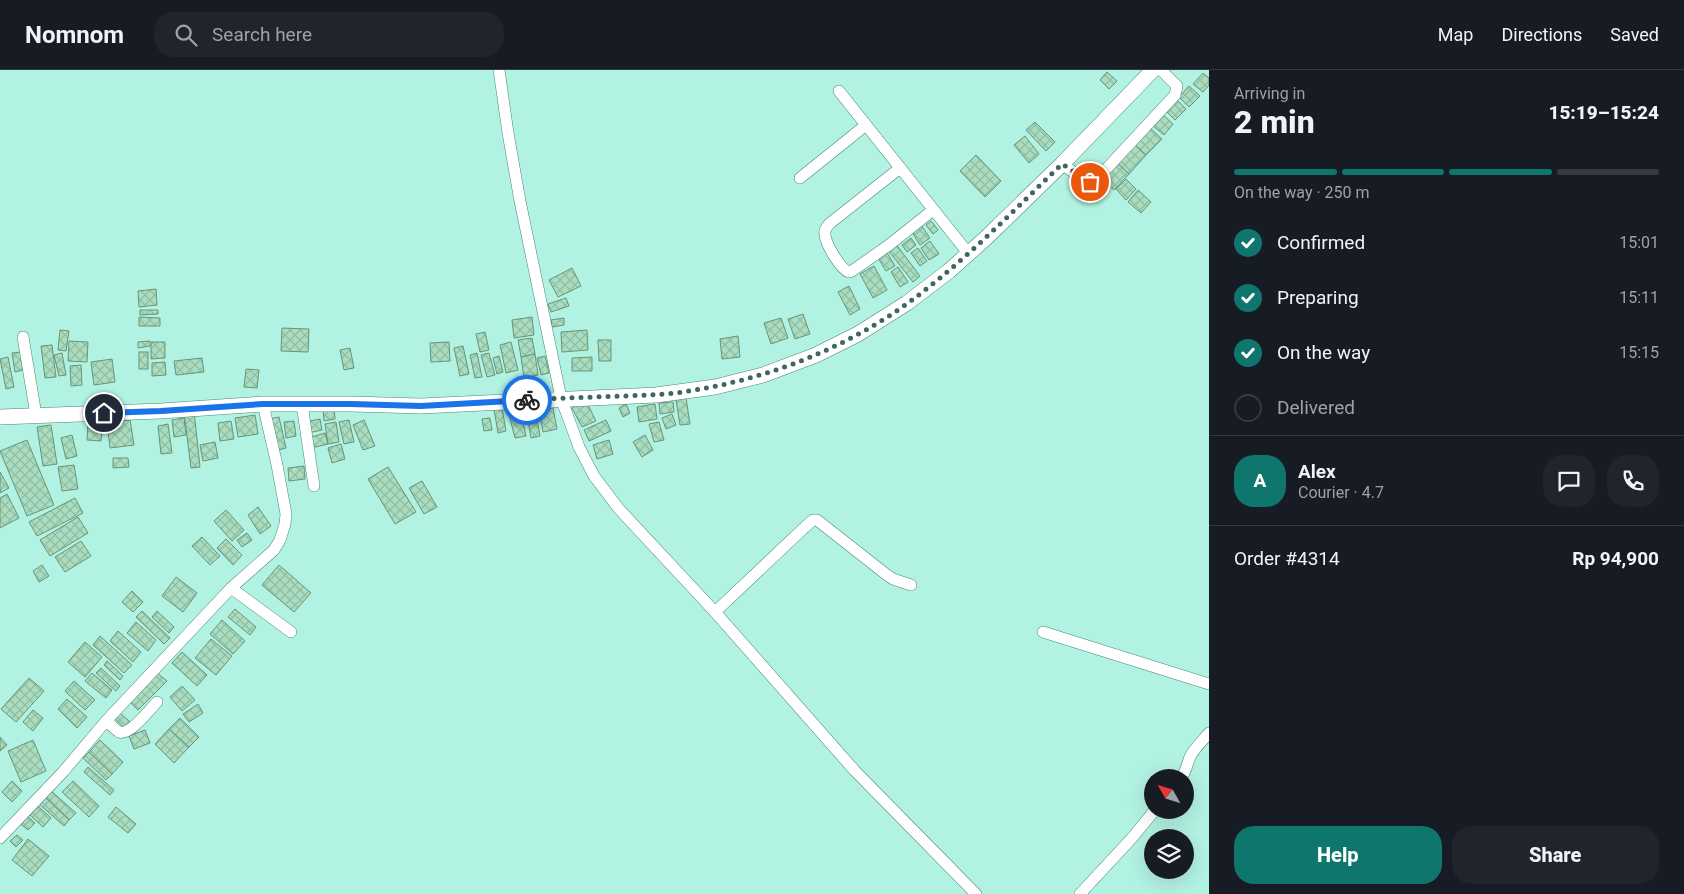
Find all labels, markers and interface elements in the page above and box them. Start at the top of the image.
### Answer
search box [154,12,504,57]
text: Nomnom [25,21,124,49]
icon: search [172,21,200,49]
text: Search here [212,23,312,46]
text: Map [1438,24,1473,45]
text: Directions [1501,24,1582,45]
text: Saved [1610,24,1659,45]
text: Arriving in [1234,84,1305,103]
text: 15:19–15:24 [1548,101,1659,124]
text: 2 min [1234,103,1315,141]
pin [1069,161,1111,203]
icon: bag [1076,168,1104,196]
text: On the way · 250 m [1234,183,1370,202]
icon: check [1234,229,1262,257]
text: Confirmed [1277,231,1365,254]
text: 15:01 [1619,233,1659,252]
icon: check [1234,284,1262,312]
text: Preparing [1277,286,1359,309]
text: 15:11 [1619,288,1659,307]
icon: check [1234,339,1262,367]
text: On the way [1277,341,1370,364]
text: 15:15 [1619,343,1659,362]
courier [502,375,552,425]
icon: bike [513,386,541,414]
pin [83,392,125,434]
text: Delivered [1277,396,1355,419]
icon: home [90,399,118,427]
button: chat [1543,455,1595,507]
button: phone [1607,455,1659,507]
text: Alex [1298,460,1336,483]
text: A [1254,469,1266,492]
text: Courier · 4.7 [1298,483,1384,502]
text: Order #4314 [1234,547,1340,570]
text: Rp 94,900 [1572,547,1659,570]
north arrow [1144,769,1194,819]
map controls [1144,769,1194,879]
button: Help [1234,826,1442,884]
button: Share [1452,826,1659,884]
button: layers [1144,829,1194,879]

